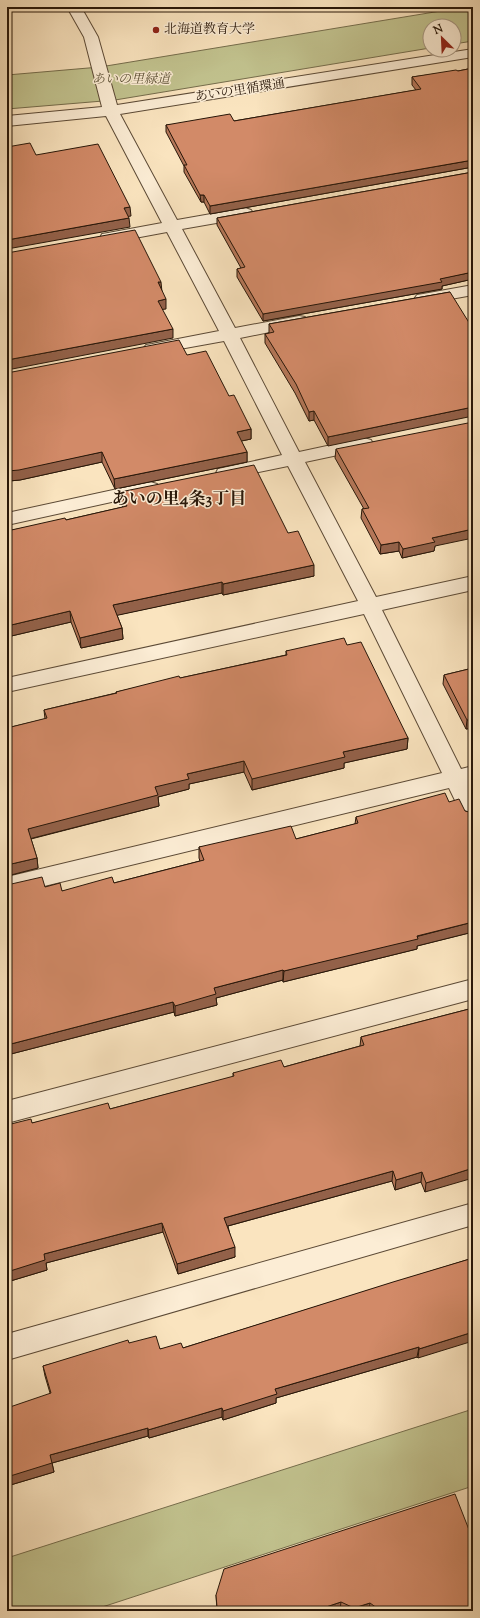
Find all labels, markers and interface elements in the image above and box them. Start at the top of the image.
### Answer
north arrow [422,18,462,58]
place label: 北海道教育大学 [164,21,255,39]
text: N [430,21,446,39]
marker: 北海道教育大学 [151,25,161,35]
park label: あいの里緑道 [92,71,172,89]
street label: あいの里循環通 [194,75,286,107]
district label: あいの里4条3丁目 [112,488,246,512]

